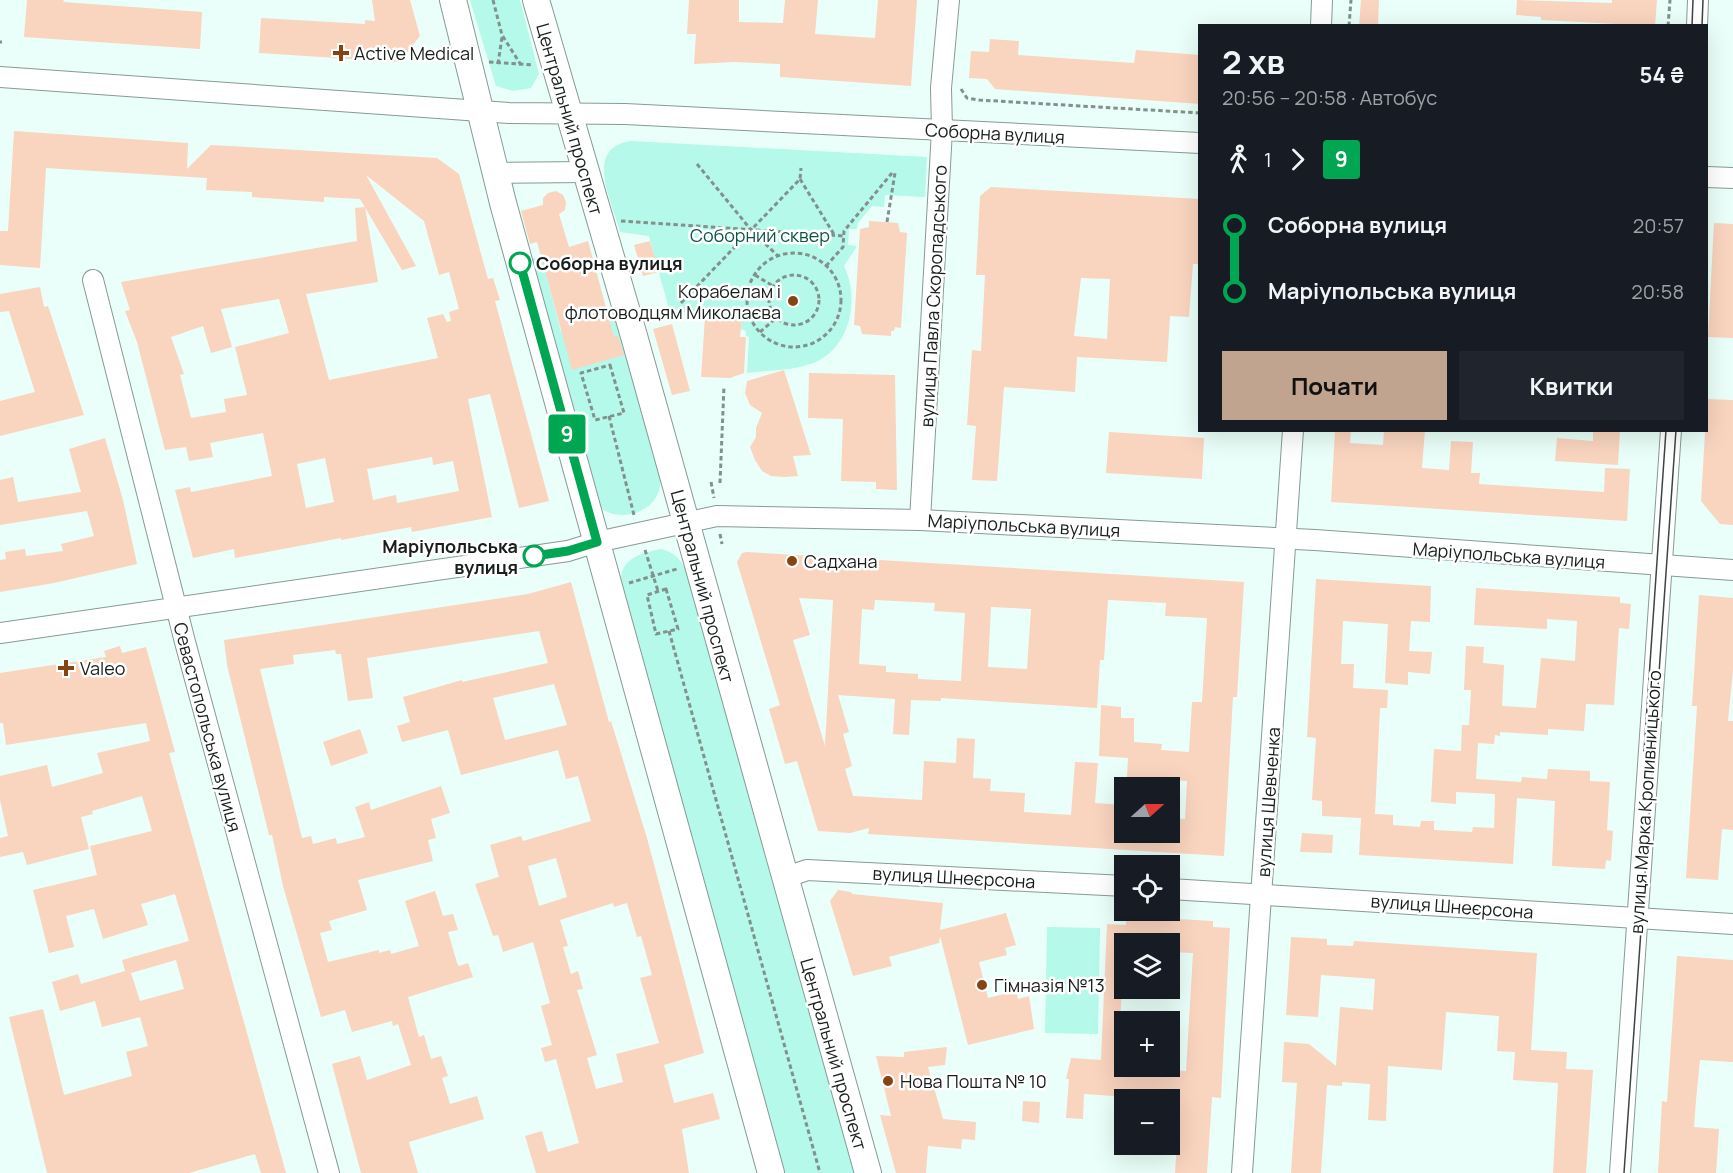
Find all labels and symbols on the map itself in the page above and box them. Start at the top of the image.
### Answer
street label: Центральний проспект [531,20,609,218]
place label: Active Medical [354,41,474,65]
marker: Active Medical [332,44,350,62]
street label: Соборна вулиця [924,117,1066,149]
street label: вулиця Павла Скоропадського [914,164,952,428]
park label: Соборний сквер [690,223,830,247]
place label: Соборна вулиця [536,251,682,275]
marker: Соборна вулиця [509,252,531,274]
place label: Корабелам і флотоводцям Миколаєва [565,279,781,324]
marker: Корабелам і флотоводцям Миколаєва [786,294,800,308]
line badge: 9 [548,414,586,454]
street label: Центральний проспект [666,487,740,685]
street label: Маріупольська вулиця [927,508,1121,542]
place label: Маріупольська вулиця [382,534,518,579]
street label: Маріупольська вулиця [1412,536,1606,574]
marker: Маріупольська вулиця [523,545,545,567]
place label: Садхана [804,549,877,573]
marker: Садхана [785,554,799,568]
street label: Севастопольська вулиця [168,620,248,834]
place label: Valeo [80,656,125,680]
marker: Valeo [57,659,75,677]
street label: вулиця Марка Кропивницького [1624,669,1666,935]
street label: вулиця Шевченка [1251,726,1285,878]
north arrow [1114,777,1180,843]
street label: вулиця Шнеєрсона [872,861,1036,893]
street label: вулиця Шнеєрсона [1370,888,1534,924]
street label: Центральний проспект [795,955,873,1153]
place label: Гімназія №13 [994,973,1105,997]
marker: Гімназія №13 [975,978,989,992]
place label: Нова Пошта № 10 [900,1069,1047,1093]
marker: Нова Пошта № 10 [881,1074,895,1088]

